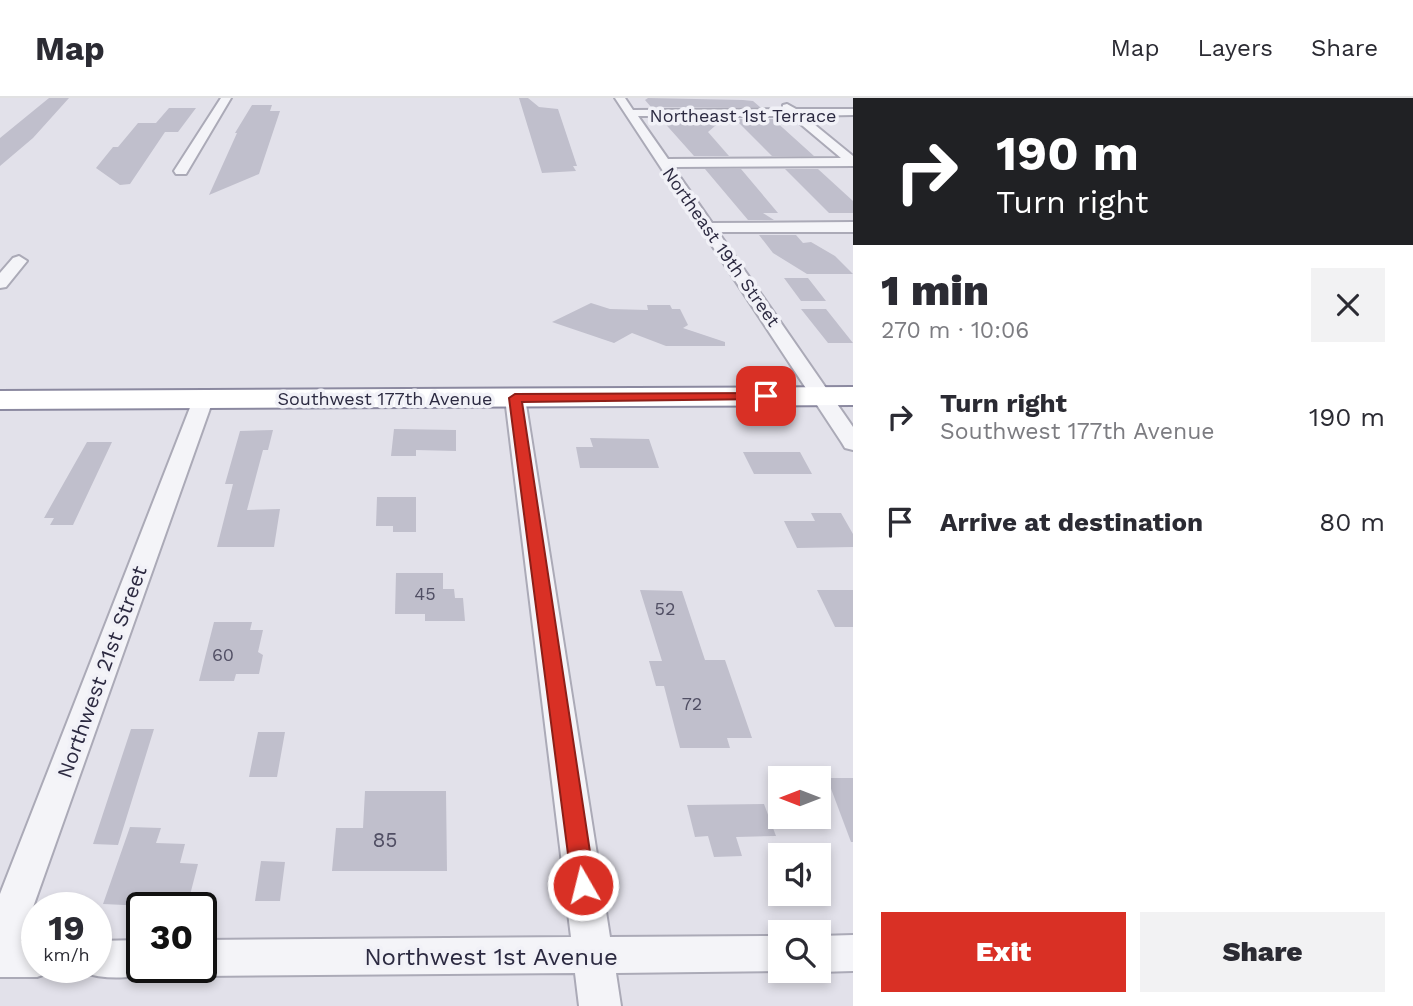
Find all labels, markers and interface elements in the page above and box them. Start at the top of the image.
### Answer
text: Map [35,29,105,68]
text: Map [1111,34,1159,62]
text: Layers [1197,34,1273,62]
text: Share [1311,34,1378,62]
street label: Northeast 1st Terrace [650,105,836,126]
text: 190 m [996,124,1139,182]
icon: right [881,126,972,217]
street label: Northeast 19th Street [658,163,785,331]
text: Turn right [996,183,1148,221]
text: 1 min [881,266,989,315]
button: close [1311,268,1385,342]
text: 270 m · 10:06 [881,317,1029,344]
pin [736,366,796,426]
icon: arrive [747,377,785,415]
street label: Southwest 177th Avenue [278,388,492,409]
text: Turn right [940,388,1067,418]
icon: right [881,398,919,436]
text: 190 m [1309,402,1385,432]
text: Southwest 177th Avenue [940,418,1215,445]
icon: arrive [881,503,919,541]
text: Arrive at destination [940,507,1203,537]
text: 80 m [1319,507,1385,537]
street label: Northwest 21st Street [51,562,152,782]
house number: 45 [414,583,436,604]
house number: 52 [655,598,675,619]
house number: 60 [212,644,234,665]
house number: 72 [682,693,702,714]
north arrow [768,766,831,830]
map controls [768,766,831,983]
house number: 85 [372,827,398,852]
button: sound [768,843,831,906]
position arrow [546,848,620,922]
speed limit sign: 30 [126,892,217,983]
text: 19 [48,907,85,949]
button: Exit [881,912,1126,992]
button: Share [1140,912,1385,992]
button: search [768,920,831,983]
street label: Northwest 1st Avenue [364,943,618,971]
text: km/h [43,944,90,965]

